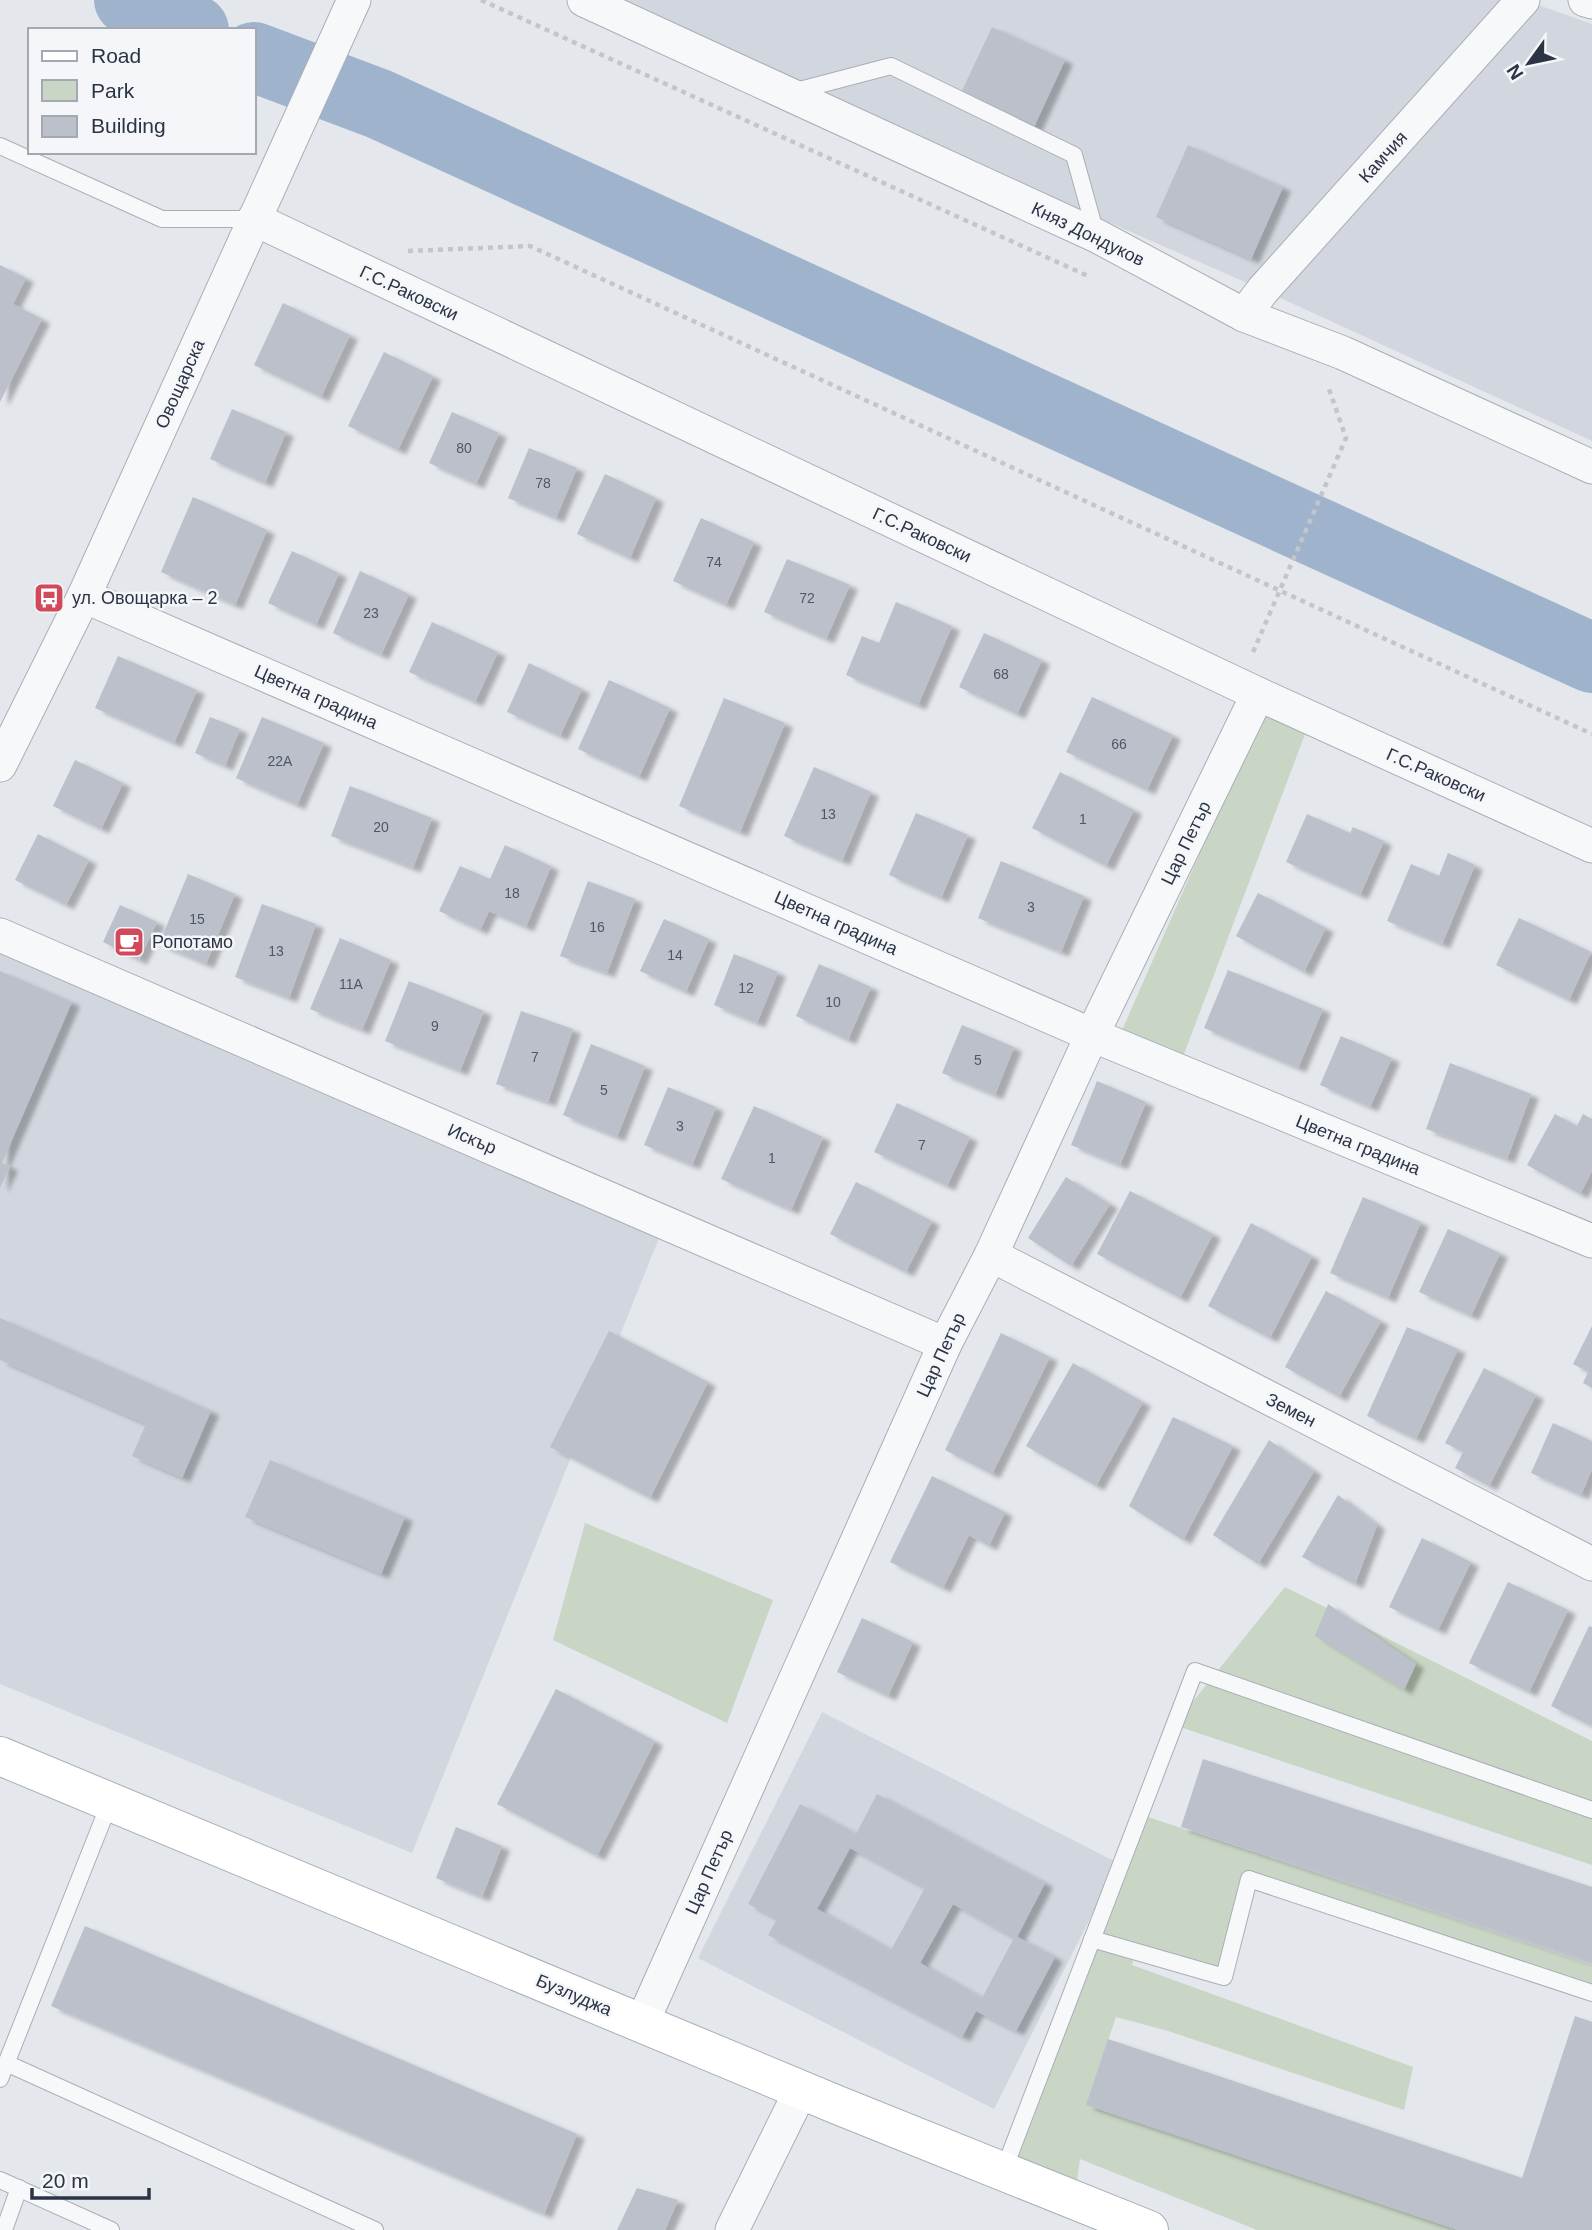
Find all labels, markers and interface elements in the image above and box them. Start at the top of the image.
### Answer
legend [28,28,256,154]
north arrow [1494,28,1564,98]
text: Road [91,44,141,67]
text: N [1503,61,1528,83]
text: Park [91,79,135,102]
text: Building [91,114,166,137]
street label: Камчия [1355,127,1411,187]
street label: Княз Дондуков [1028,198,1148,270]
street label: Г.С.Раковски [357,261,461,325]
street label: Овощарска [151,335,209,432]
house number: 80 [456,440,472,456]
house number: 78 [535,475,551,491]
street label: Г.С.Раковски [870,503,974,567]
house number: 74 [706,554,722,570]
bus stop icon: ул. Овощарка – 2 [32,581,66,615]
place label: ул. Овощарка – 2 [72,588,218,608]
house number: 72 [799,590,815,606]
house number: 23 [363,605,379,621]
street label: Цветна градина [251,661,381,733]
house number: 68 [993,666,1009,682]
house number: 66 [1111,736,1127,752]
street label: Г.С.Раковски [1383,744,1489,806]
house number: 22А [268,753,293,769]
street label: Цар Петър [1157,798,1215,888]
house number: 13 [820,806,836,822]
house number: 1 [1079,811,1087,827]
house number: 20 [373,819,389,835]
house number: 18 [504,885,520,901]
street label: Цветна градина [771,887,901,959]
house number: 3 [1027,899,1035,915]
house number: 15 [189,911,205,927]
house number: 16 [589,919,605,935]
cafe icon: Ропотамо [112,925,146,959]
place label: Ропотамо [152,932,233,952]
house number: 13 [268,943,284,959]
house number: 14 [667,947,683,963]
house number: 11А [339,976,364,992]
house number: 12 [738,980,754,996]
house number: 10 [825,994,841,1010]
house number: 9 [431,1018,439,1034]
house number: 7 [531,1049,539,1065]
house number: 5 [974,1052,982,1068]
house number: 5 [600,1082,608,1098]
street label: Цветна градина [1293,1111,1424,1179]
house number: 3 [676,1118,684,1134]
street label: Искър [445,1120,499,1158]
house number: 7 [918,1137,926,1153]
house number: 1 [768,1150,776,1166]
street label: Цар Петър [913,1310,969,1400]
street label: Земен [1263,1389,1319,1431]
street label: Цар Петър [681,1827,737,1917]
street label: Бузлуджа [533,1970,616,2020]
scale bar [32,2156,149,2200]
text: 20 m [42,2169,89,2192]

